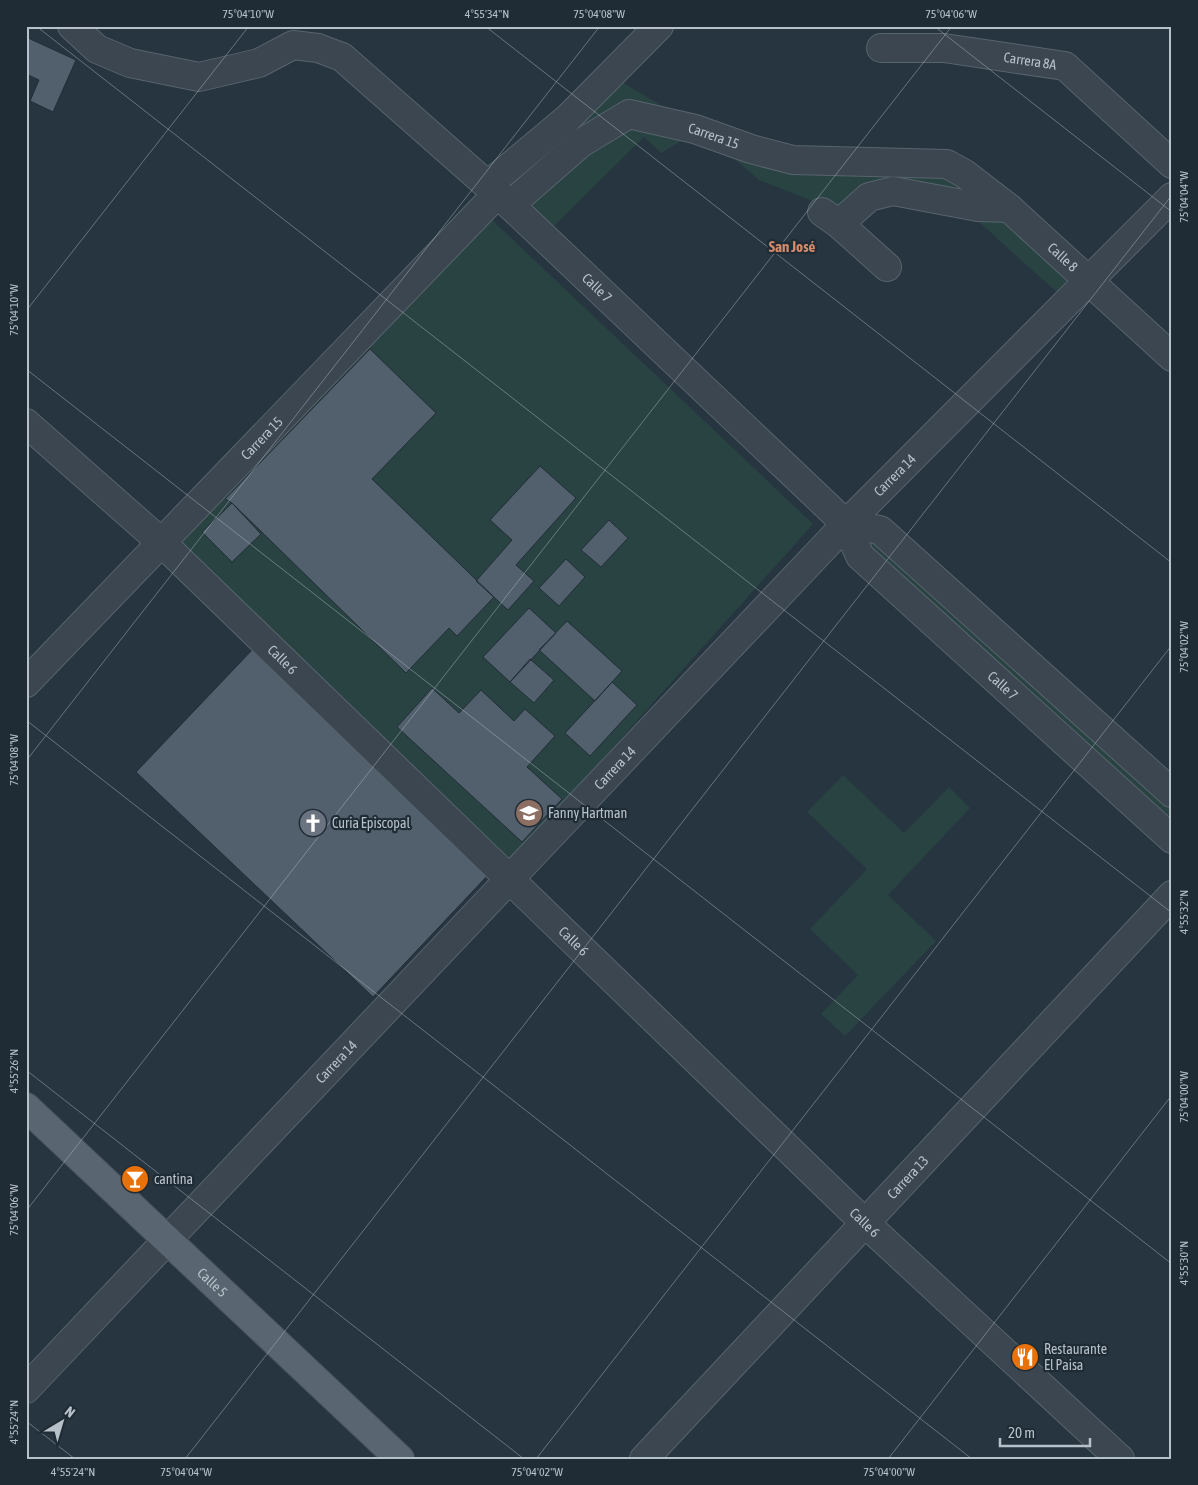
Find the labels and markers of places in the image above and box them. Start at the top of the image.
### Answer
school or university icon: Fanny Hartman [514,798,544,828]
place label: Fanny Hartman [548,805,627,821]
church icon: Curia Episcopal [298,808,328,838]
place label: Curia Episcopal [332,815,411,831]
bar icon: cantina [120,1164,150,1194]
place label: cantina [154,1171,193,1187]
place label: Restaurante El Paisa [1044,1341,1107,1373]
restaurant icon: Restaurante El Paisa [1010,1342,1040,1372]

